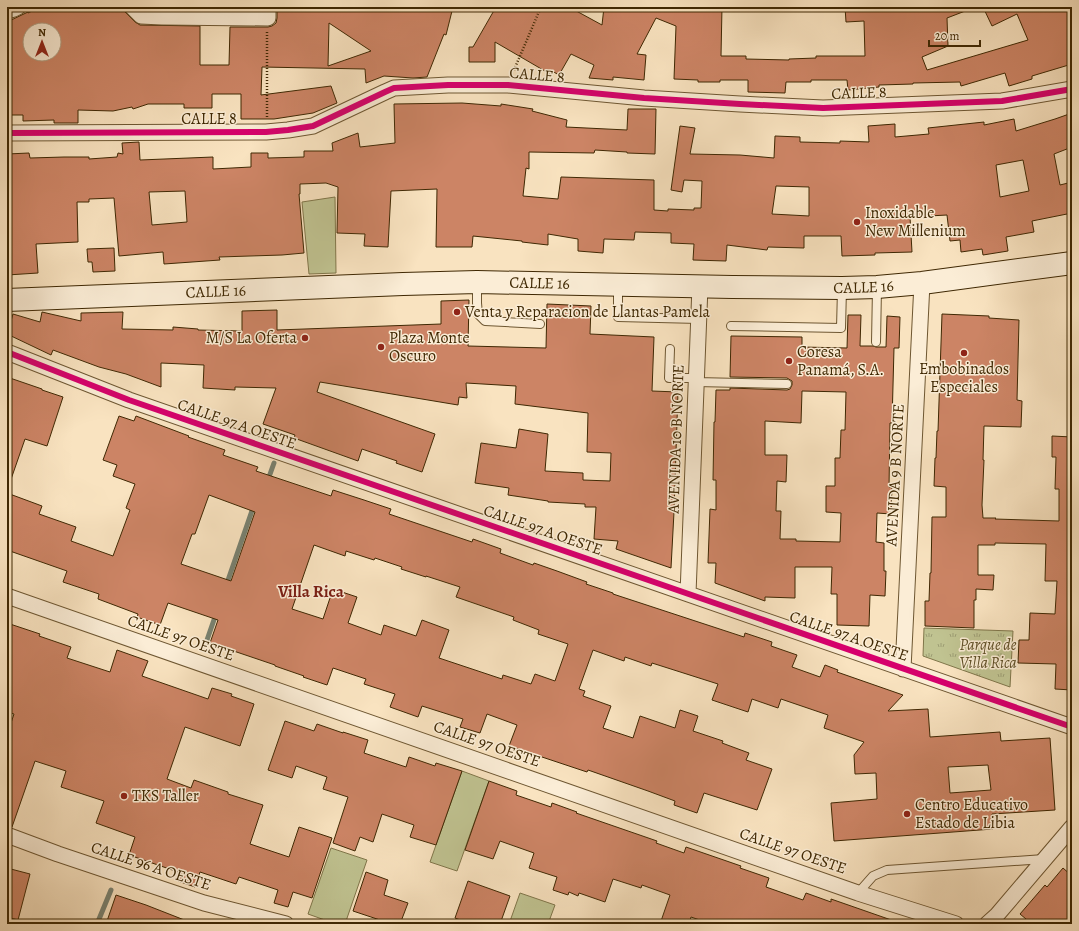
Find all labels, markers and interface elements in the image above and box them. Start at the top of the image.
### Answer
north arrow [22,22,62,62]
scale bar [929,22,980,48]
text: N [38,25,46,40]
text: 20 m [935,28,959,44]
street label: CALLE 8 [508,62,566,88]
street label: CALLE 8 [831,81,887,105]
street label: CALLE 8 [181,108,237,130]
place label: Inoxidable New Millenium [865,202,966,242]
marker: Inoxidable New Millenium [852,217,862,227]
street label: CALLE 16 [509,272,570,295]
street label: CALLE 16 [833,275,895,299]
street label: CALLE 16 [185,279,247,304]
place label: Venta y Reparacion de Llantas Pamela [464,301,711,323]
marker: Venta y Reparacion de Llantas Pamela [452,307,462,317]
place label: M/S La Oferta [206,327,298,349]
place label: Plaza Monte Oscuro [389,327,470,367]
marker: M/S La Oferta [300,333,310,343]
place label: Coresa Panamá, S.A. [797,341,884,381]
marker: Plaza Monte Oscuro [376,342,386,352]
marker: Embobinados Especiales [959,348,969,358]
marker: Coresa Panamá, S.A. [784,356,794,366]
place label: Embobinados Especiales [919,358,1009,398]
street label: AVENIDA 10 B NORTE [662,364,690,515]
street label: CALLE 97 A OESTE [175,393,299,455]
street label: AVENIDA 9 B NORTE [880,403,910,548]
street label: CALLE 97 A OESTE [481,499,605,561]
district label: Villa Rica [277,580,345,603]
street label: CALLE 97 A OESTE [787,605,911,667]
street label: CALLE 97 OESTE [124,609,238,667]
park label: Parque de Villa Rica [959,634,1017,674]
street label: CALLE 97 OESTE [430,715,544,773]
place label: TKS Taller [132,785,199,807]
marker: TKS Taller [119,791,129,801]
place label: Centro Educativo Estado de Libia [915,794,1028,834]
marker: Centro Educativo Estado de Libia [902,809,912,819]
street label: CALLE 97 OESTE [736,822,850,880]
street label: CALLE 96 A OESTE [88,836,214,896]

